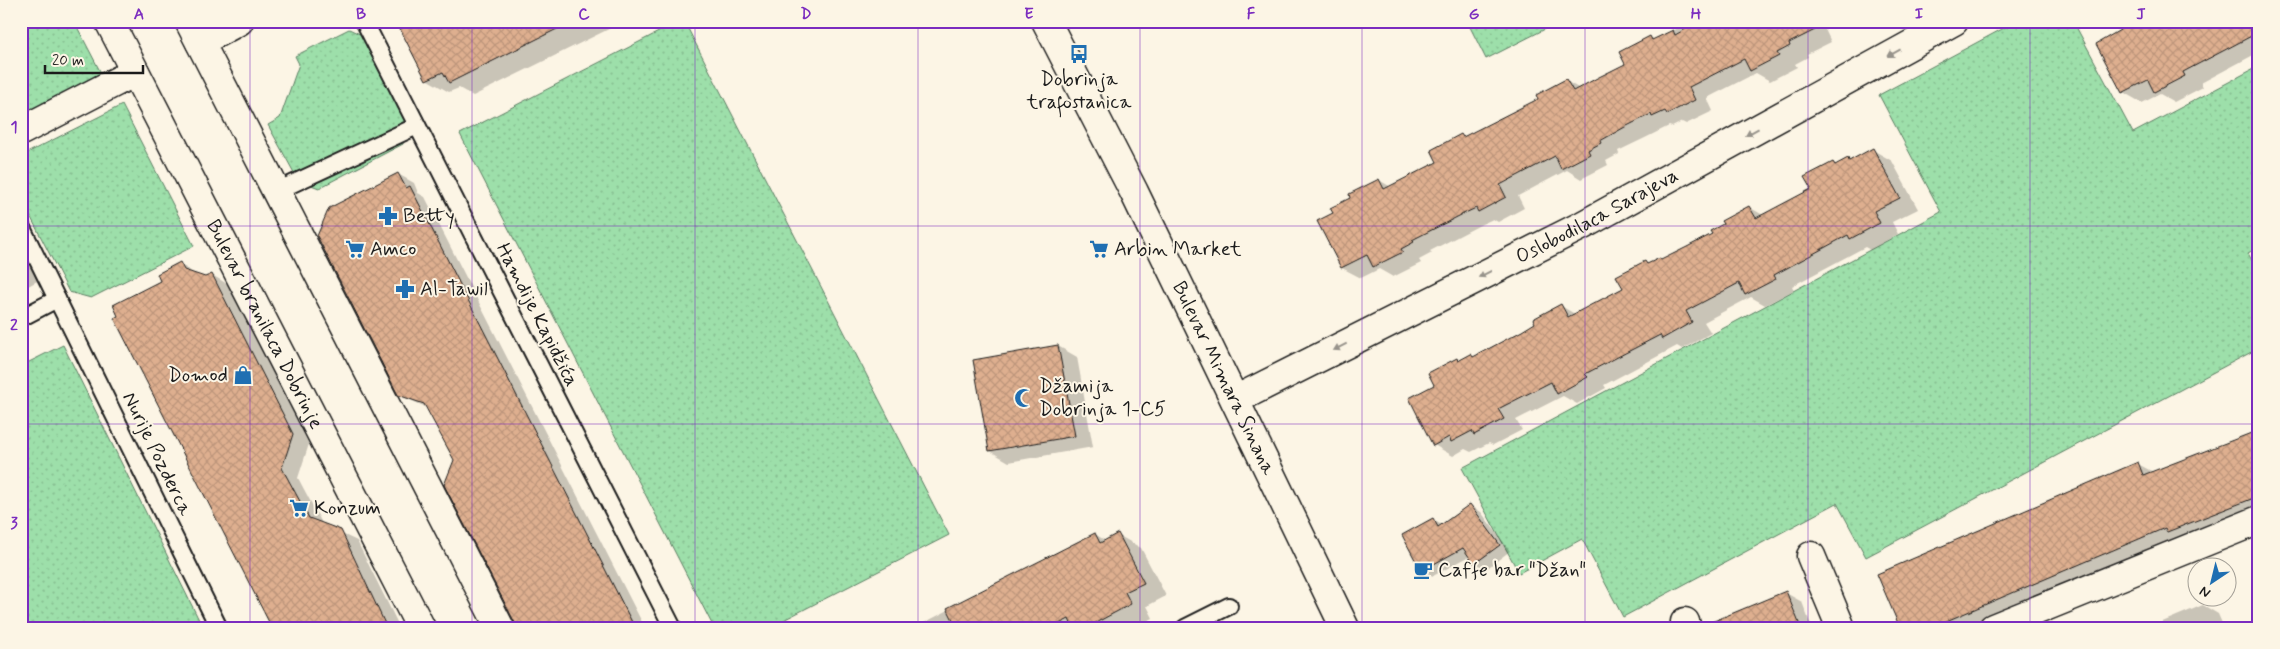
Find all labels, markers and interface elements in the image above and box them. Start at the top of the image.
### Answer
text: A [134,4,144,25]
text: B [356,4,366,25]
text: C [578,4,590,25]
text: D [800,4,812,25]
text: E [1024,4,1034,25]
text: F [1247,4,1256,25]
text: G [1469,4,1480,25]
text: H [1691,4,1702,25]
text: I [1915,4,1924,25]
text: J [2136,4,2146,25]
scale bar [45,42,142,74]
bus stop icon: Dobrinja trafostanica [1068,43,1090,65]
one-way arrow [1887,49,1902,57]
text: 20 m [52,51,84,71]
place label: Dobrinja trafostanica [1026,66,1132,118]
text: 1 [10,117,18,138]
one-way arrow [1745,128,1759,136]
street label: Oslobodilaca Sarajeva [1511,162,1683,270]
place label: Betty [403,203,455,230]
pharmacy icon: Betty [377,205,399,227]
street label: Bulevar branilaca Dobrinje [200,215,330,434]
place label: Amco [370,236,416,263]
place label: Arbin Market [1114,236,1242,263]
supermarket icon: Amco [344,238,366,260]
supermarket icon: Arbin Market [1088,238,1110,260]
street label: Hamdije Kapidžića [489,239,585,391]
one-way arrow [1478,270,1493,278]
place label: Al-Tawil [420,276,488,303]
street label: Bulevar Mimara Sinana [1166,277,1283,480]
pharmacy icon: Al-Tawil [394,278,416,300]
text: 2 [10,315,18,336]
one-way arrow [1333,343,1347,351]
place label: Domod [168,362,228,389]
shop icon: Domod [232,364,254,386]
place label: Džamija Dobrinja 1-C5 [1039,373,1166,423]
mosque icon: Džamija Dobrinja 1-C5 [1013,387,1035,409]
street label: Nurije Pozderca [115,388,199,521]
place label: Konzum [314,495,381,522]
supermarket icon: Konzum [288,497,310,519]
text: 3 [10,513,18,534]
north arrow [2188,556,2238,606]
place label: Caffe bar "Džan" [1438,557,1586,584]
cafe icon: Caffe bar "Džan" [1412,559,1434,581]
text: N [2196,582,2214,602]

